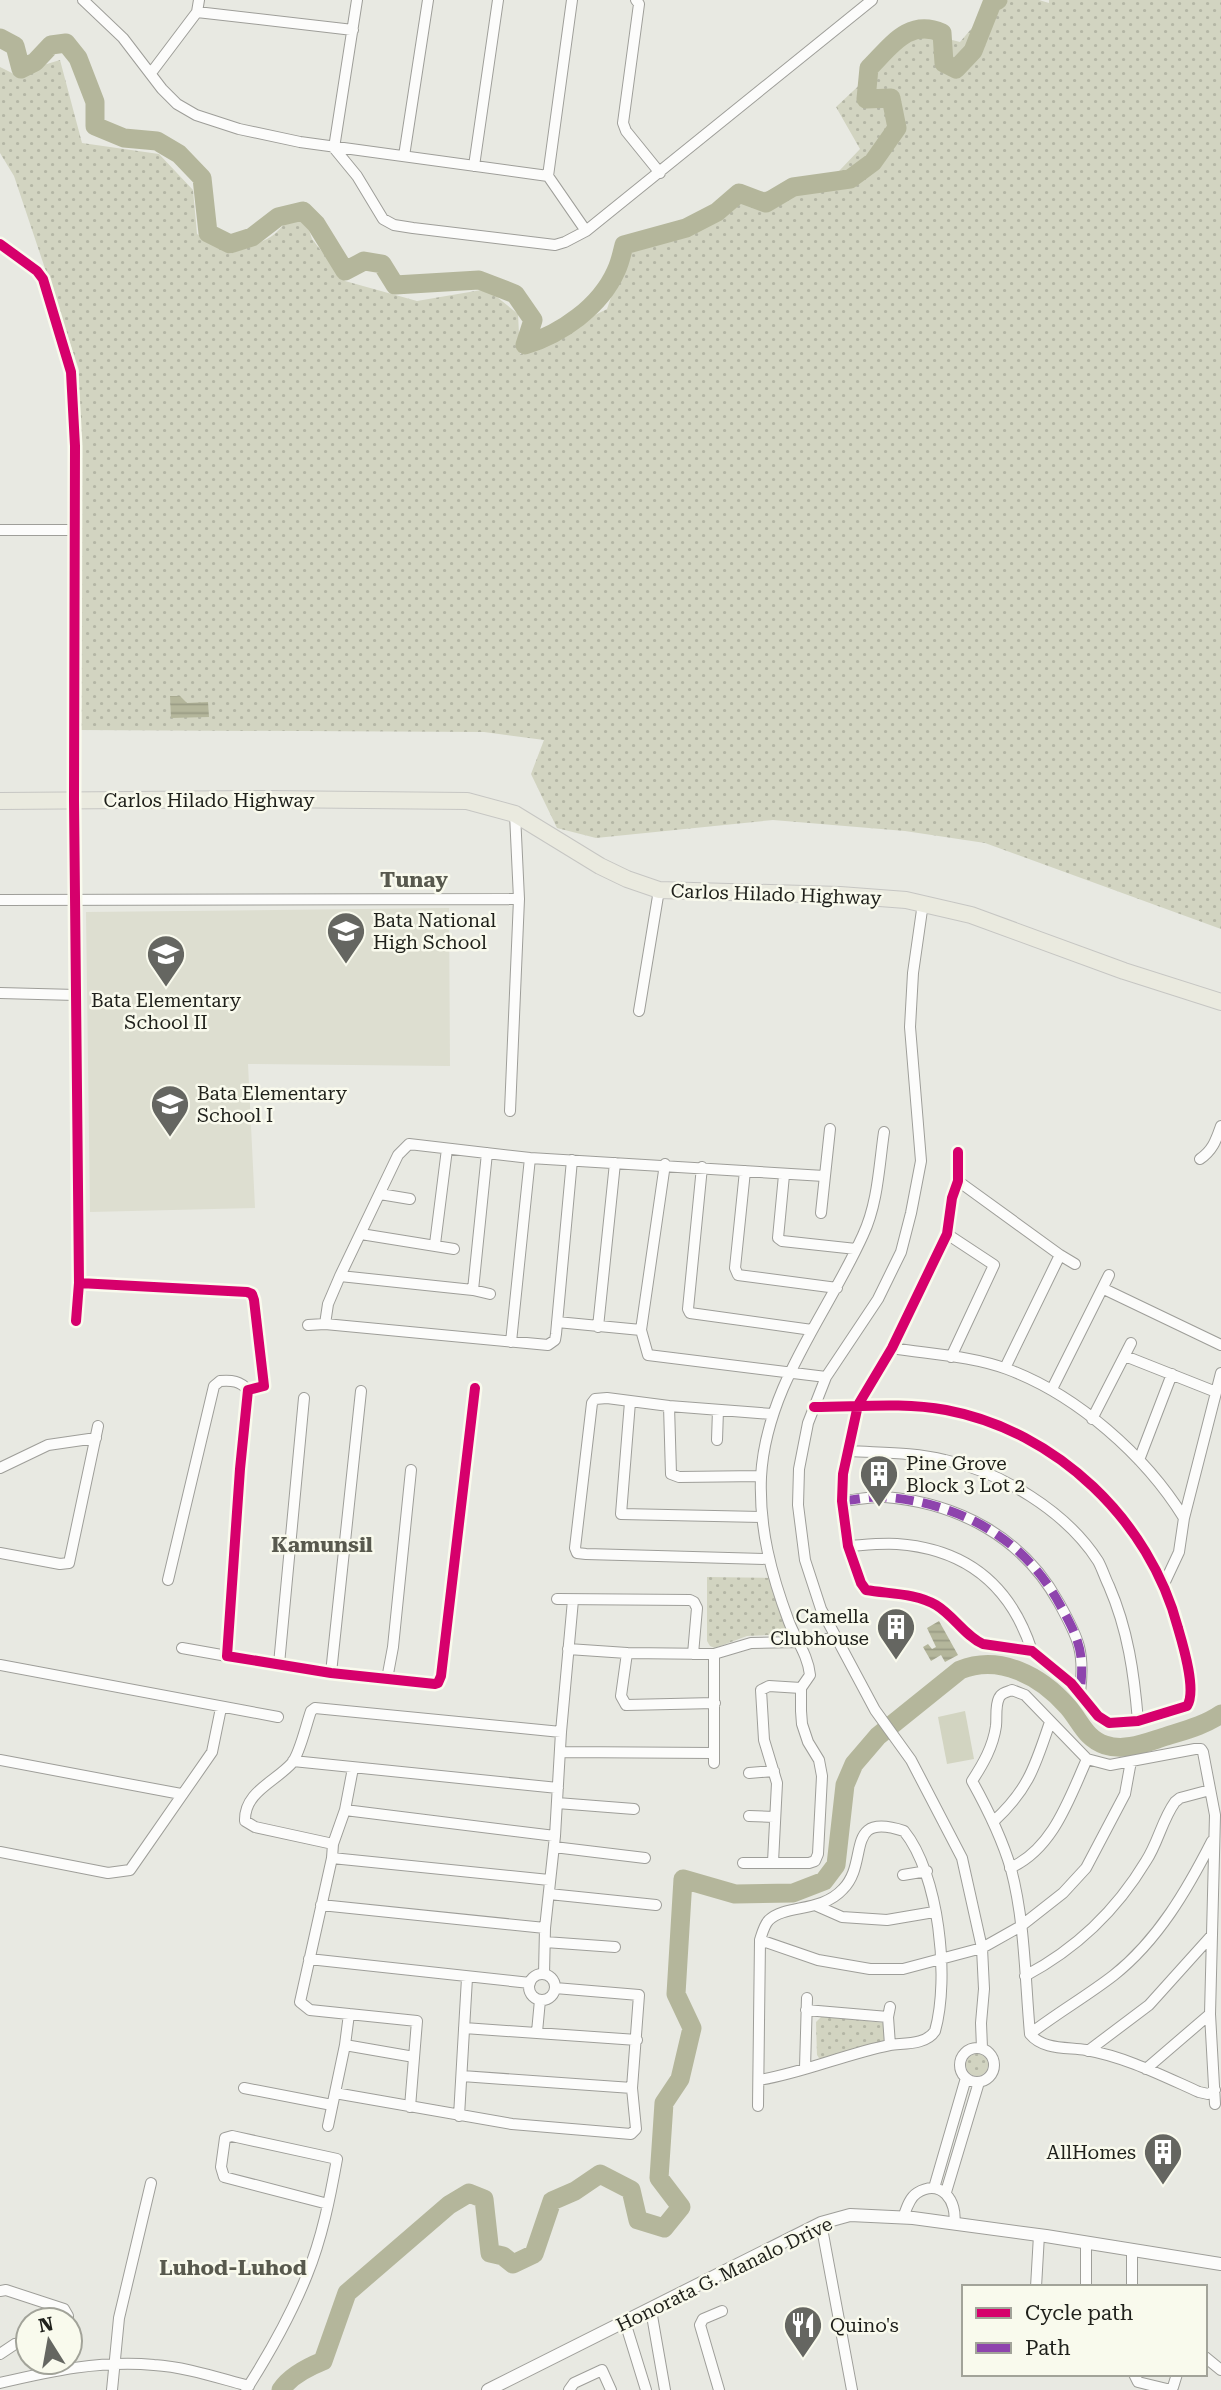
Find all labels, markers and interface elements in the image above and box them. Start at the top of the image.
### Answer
street label: Carlos Hilado Highway [104,789,315,812]
district label: Tunay [380,868,448,892]
street label: Carlos Hilado Highway [670,879,883,910]
place label: Bata National High School [373,909,496,954]
school or university icon: Bata National High School [325,910,367,965]
school or university icon: Bata Elementary School II [145,933,187,988]
place label: Bata Elementary School II [91,989,242,1034]
place label: Bata Elementary School I [197,1082,348,1127]
school or university icon: Bata Elementary School I [149,1083,191,1138]
place label: Pine Grove Block 3 Lot 2 [906,1452,1025,1497]
building icon: Pine Grove Block 3 Lot 2 [858,1453,900,1508]
district label: Kamunsil [271,1533,373,1557]
place label: Camella Clubhouse [770,1605,870,1650]
building icon: Camella Clubhouse [875,1606,917,1661]
building icon: AllHomes [1142,2131,1184,2186]
place label: AllHomes [1047,2141,1136,2164]
street label: Honorata G. Manalo Drive [612,2212,836,2337]
district label: Luhod-Luhod [159,2256,307,2280]
legend [962,2285,1207,2376]
text: Cycle path [1025,2301,1134,2325]
restaurant icon: Quino's [782,2304,824,2359]
north arrow [14,2306,84,2376]
text: N [36,2312,56,2337]
place label: Quino's [830,2314,899,2337]
text: Path [1025,2336,1071,2360]

